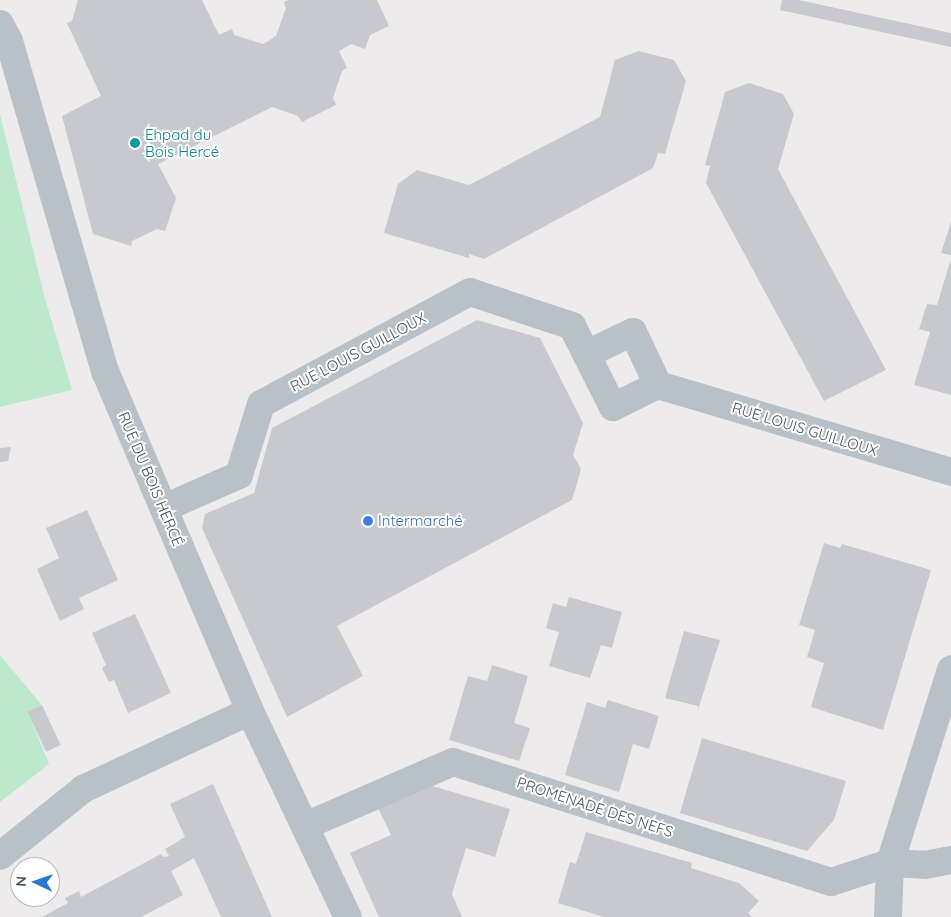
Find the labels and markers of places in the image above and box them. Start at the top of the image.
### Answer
place label: Ehpad du Bois Hercé [145,125,219,160]
marker: Ehpad du Bois Hercé [129,137,141,149]
place label: Intermarché [378,512,463,530]
marker: Intermarché [362,515,374,527]

